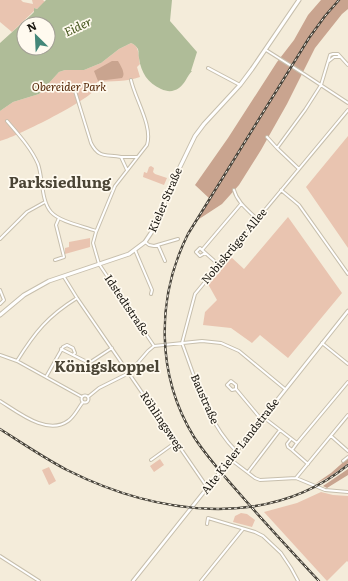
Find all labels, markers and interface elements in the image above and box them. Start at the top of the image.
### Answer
water label: Eider [61,12,95,40]
north arrow [16,16,56,56]
text: N [24,17,39,35]
park label: Obereider Park [32,78,106,94]
street label: Kieler Straße [143,164,185,235]
district label: Parksiedlung [9,170,112,193]
street label: Nobiskrüger Allee [197,204,270,287]
street label: Idstedtstraße [102,271,154,338]
district label: Königskoppel [54,354,160,377]
street label: Baustraße [188,371,224,426]
street label: Röhlingsweg [137,388,189,454]
street label: Alte Kieler Landstraße [197,394,282,497]

